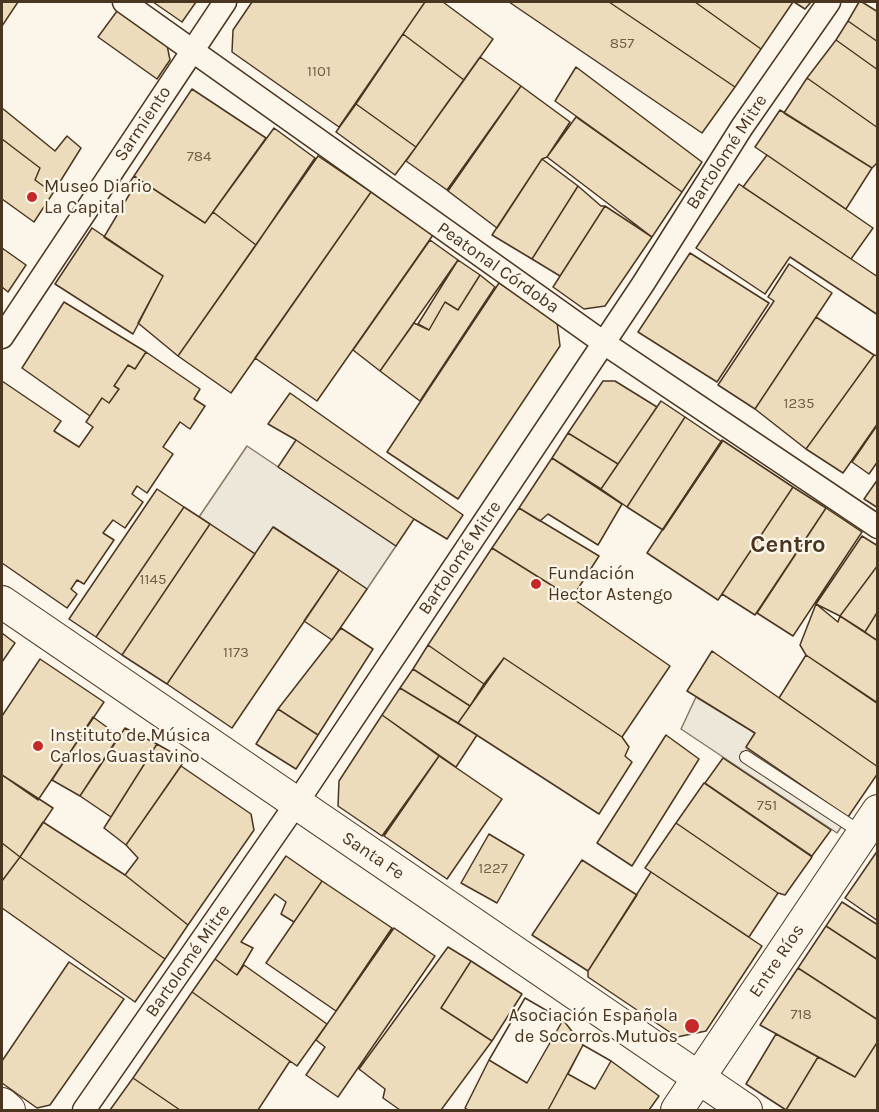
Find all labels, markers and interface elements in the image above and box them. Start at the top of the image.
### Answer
house number: 857 [610,35,634,53]
house number: 1101 [307,63,331,81]
street label: Sarmiento [110,82,176,166]
street label: Bartolomé Mitre [682,91,772,213]
house number: 784 [187,148,211,166]
place label: Museo Diario La Capital [44,176,152,219]
marker: Museo Diario La Capital [25,190,39,204]
street label: Peatonal Córdoba [433,218,563,318]
house number: 1235 [784,395,814,413]
street label: Bartolomé Mitre [414,497,506,619]
district label: Centro [750,531,826,559]
place label: Fundación Hector Astengo [548,563,673,606]
house number: 1145 [140,571,166,589]
marker: Fundación Hector Astengo [529,577,543,591]
house number: 1173 [223,644,249,662]
place label: Instituto de Música Carlos Guastavino [50,725,210,768]
marker: Instituto de Música Carlos Guastavino [31,739,45,753]
house number: 751 [757,797,777,815]
street label: Santa Fe [338,827,408,885]
house number: 1227 [478,860,508,878]
street label: Bartolomé Mitre [141,901,235,1021]
street label: Entre Ríos [745,920,809,1002]
place label: Asociación Española de Socorros Mutuos [509,1005,678,1048]
house number: 718 [790,1006,812,1024]
marker: Asociación Española de Socorros Mutuos [683,1017,701,1035]

